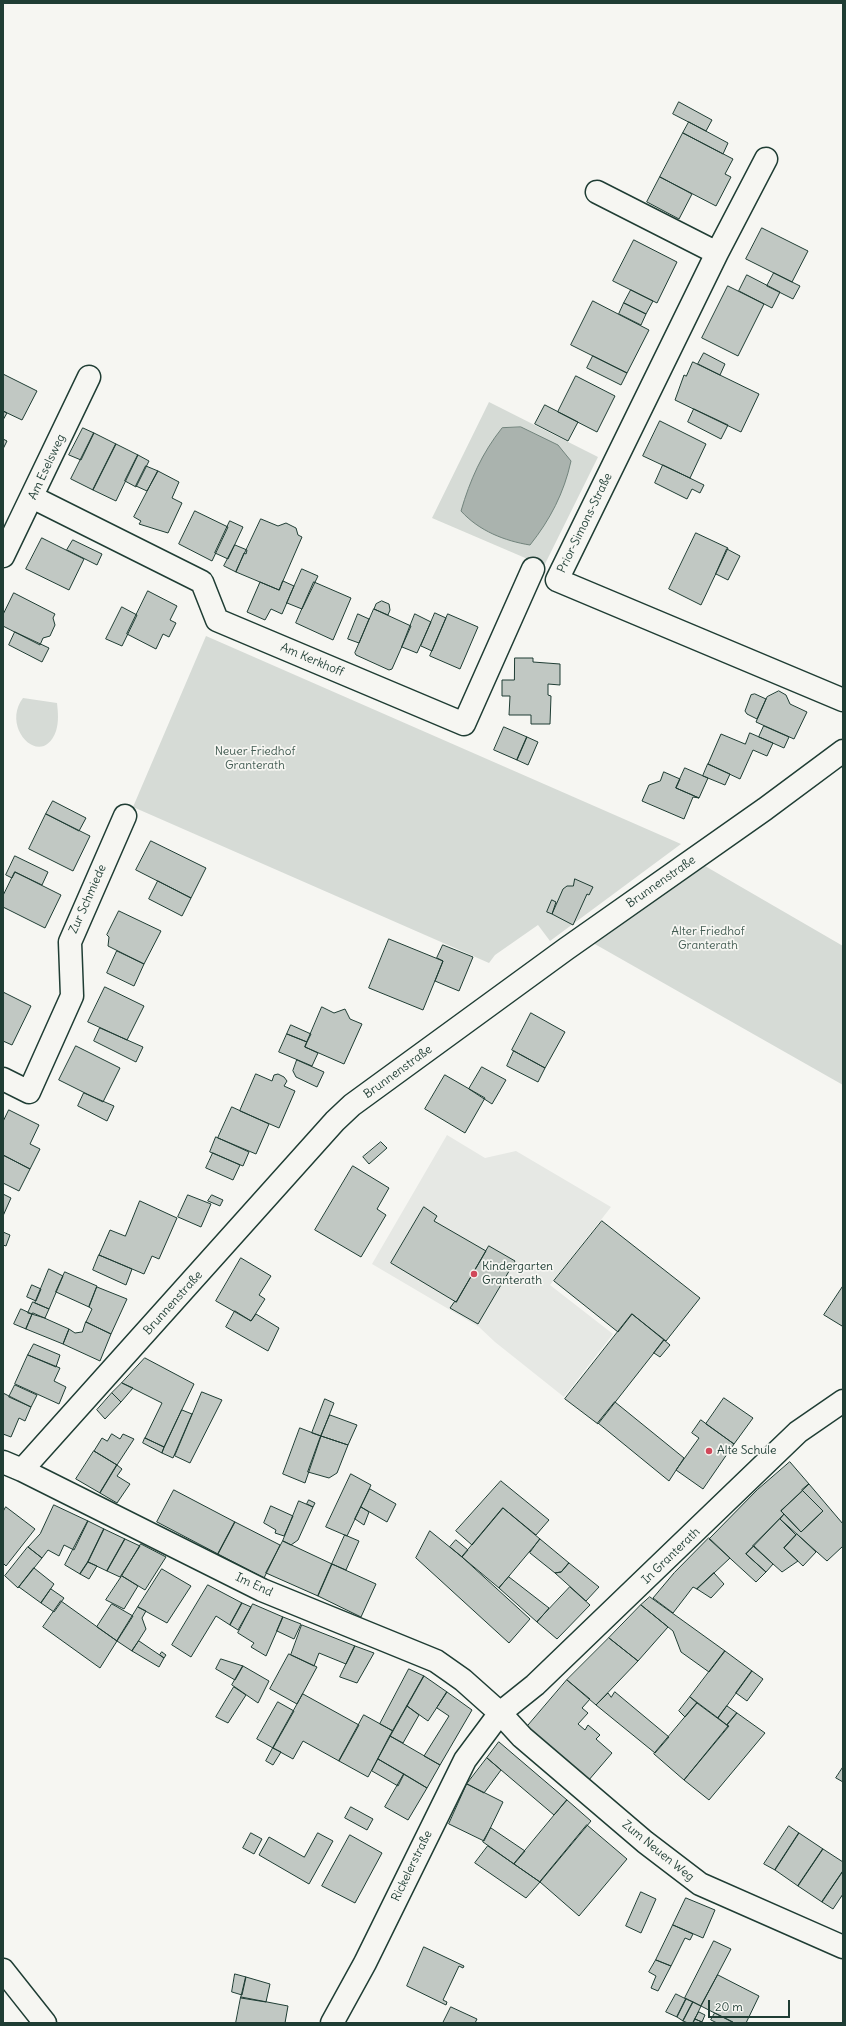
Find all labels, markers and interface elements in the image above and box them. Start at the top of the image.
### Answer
street label: Am Eselsweg [26,432,68,502]
street label: Prior-Simons-Straße [555,471,615,575]
street label: Am Kerkhoff [278,640,346,680]
park label: Neuer Friedhof Granterath [215,745,295,773]
street label: Brunnenstraße [624,853,698,911]
street label: Zur Schmiede [66,862,110,936]
park label: Alter Friedhof Granterath [671,925,745,953]
street label: Brunnenstraße [361,1042,435,1102]
place label: Kindergarten Granterath [482,1260,553,1288]
street label: Brunnenstraße [140,1268,206,1338]
marker: Kindergarten Granterath [469,1269,479,1279]
place label: Alte Schule [717,1444,776,1458]
marker: Alte Schule [704,1446,714,1456]
street label: In Granterath [639,1525,703,1587]
street label: Im End [233,1570,275,1600]
street label: Zum Neuen Weg [619,1818,697,1884]
street label: Rickelerstraße [389,1828,435,1904]
scale bar [710,1992,792,2018]
text: 20 m [715,1999,743,2014]

